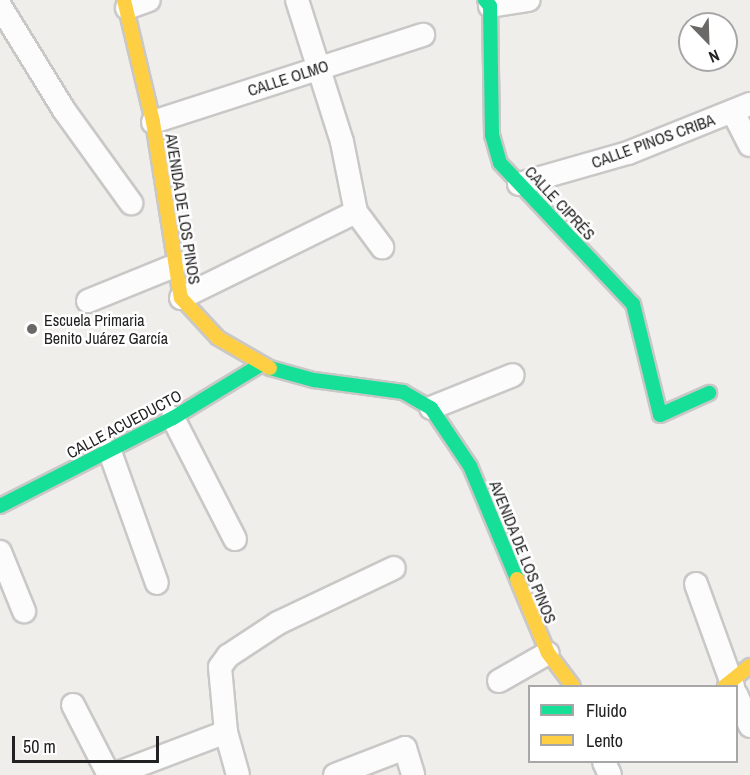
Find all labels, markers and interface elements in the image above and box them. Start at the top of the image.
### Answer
north arrow [678,12,738,72]
text: N [706,45,723,69]
street label: CALLE OLMO [245,56,331,100]
street label: CALLE PINOS CRIBA [589,110,717,172]
street label: AVENIDA DE LOS PINOS [162,132,204,286]
street label: CALLE CIPRÉS [521,162,599,244]
place label: Escuela Primaria Benito Juárez García [44,310,168,348]
marker: Escuela Primaria Benito Juárez García [25,322,39,336]
street label: CALLE ACUEDUCTO [63,385,185,463]
street label: AVENIDA DE LOS PINOS [485,478,561,626]
legend [528,685,738,763]
text: Fluido [586,698,627,723]
scale bar [15,724,162,762]
text: Lento [586,728,623,753]
text: 50 m [23,734,56,759]

